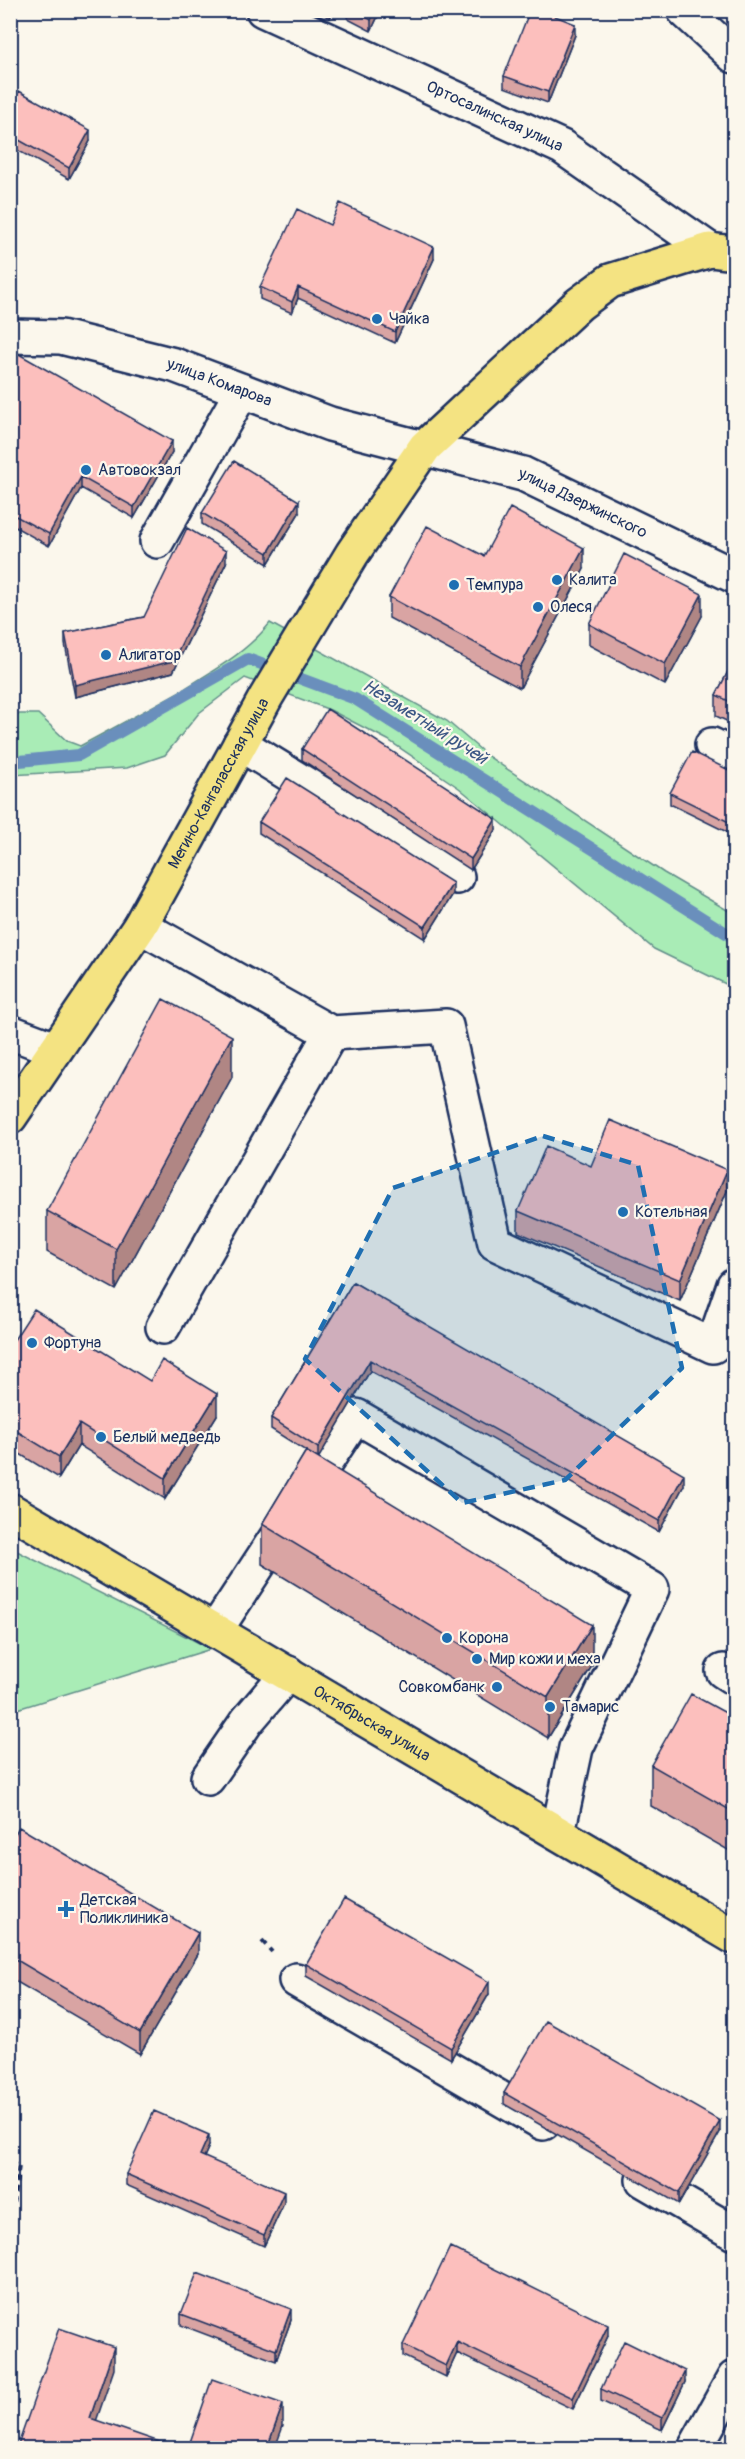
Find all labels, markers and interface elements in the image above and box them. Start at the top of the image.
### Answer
street label: Ортосалинская улица [423,76,566,156]
place label: Чайка [389,309,429,329]
marker: Чайка [370,312,384,326]
street label: улица Комарова [164,353,275,411]
place label: Автовокзал [98,460,181,480]
marker: Автовокзал [79,463,93,477]
street label: улица Дзержинского [516,463,651,543]
place label: Калита [569,570,617,590]
marker: Калита [550,573,564,587]
place label: Темпура [466,575,523,595]
marker: Темпура [447,578,461,592]
place label: Олеся [550,597,592,617]
marker: Олеся [531,600,545,614]
place label: Алигатор [118,645,181,665]
marker: Алигатор [99,648,113,662]
water label: Незаметный ручей [358,674,493,770]
street label: Мегино-Кангаласская улица [164,694,274,872]
place label: Котельная [635,1202,707,1222]
marker: Котельная [616,1205,630,1219]
place label: Фортуна [44,1333,101,1353]
marker: Фортуна [25,1336,39,1350]
place label: Белый медведь [113,1427,221,1447]
marker: Белый медведь [94,1430,108,1444]
place label: Корона [459,1628,508,1648]
marker: Корона [440,1631,454,1645]
place label: Мир кожи и меха [489,1649,601,1669]
marker: Мир кожи и меха [470,1652,484,1666]
place label: Совкомбанк [398,1677,485,1697]
marker: Совкомбанк [490,1680,504,1694]
street label: Октябрьская улица [309,1681,434,1766]
place label: Тамарис [562,1697,619,1717]
marker: Тамарис [543,1700,557,1714]
place label: Детская Поликлиника [79,1890,168,1928]
marker: Детская Поликлиника [57,1900,75,1918]

